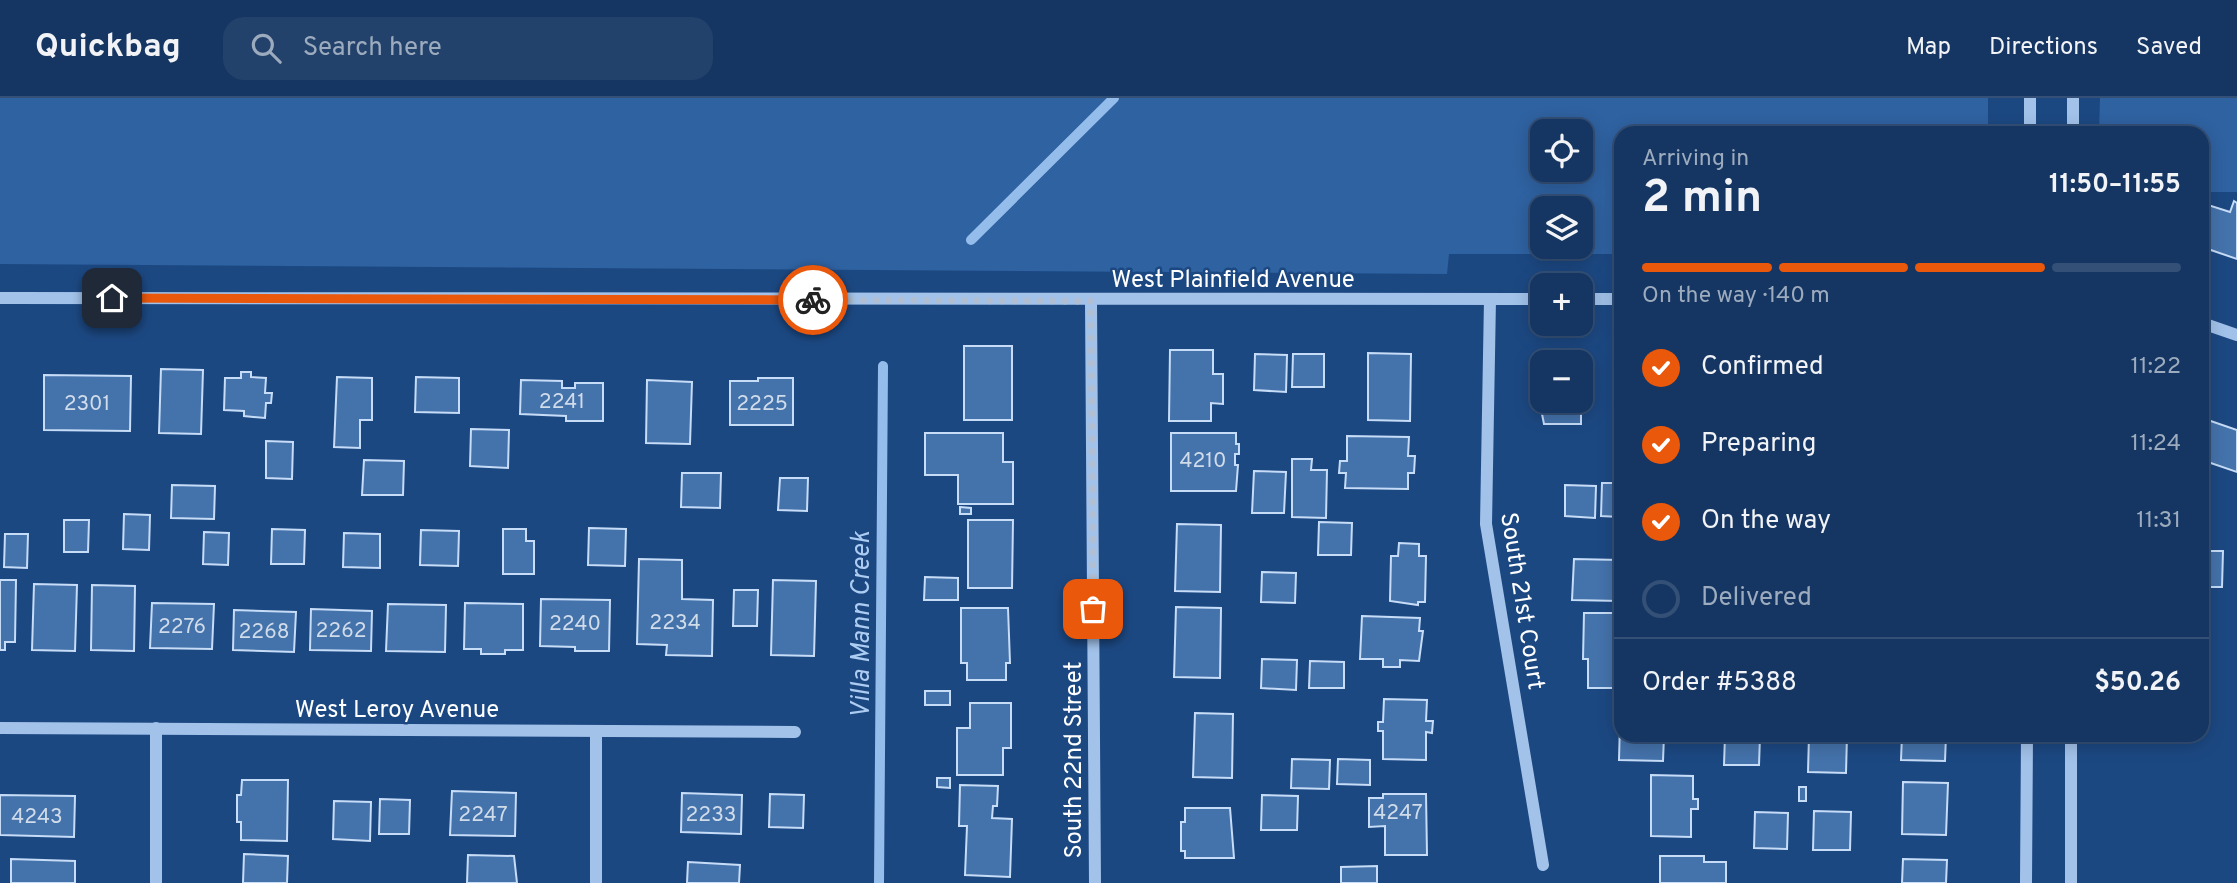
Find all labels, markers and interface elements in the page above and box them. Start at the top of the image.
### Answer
search box [223,17,713,80]
text: Quickbag [35,27,181,69]
icon: search [247,29,285,67]
text: Search here [303,32,442,65]
text: Map [1906,33,1951,63]
text: Directions [1989,33,2098,63]
text: Saved [2136,33,2202,63]
map controls [1530,119,1593,413]
button: locate [1530,119,1593,182]
text: Arriving in [1642,145,1749,174]
text: 11:50–11:55 [2049,169,2181,202]
text: 2 min [1642,170,1762,229]
button: layers [1530,196,1593,259]
courier [778,265,848,335]
street label: West Plainfield Avenue [1111,266,1355,296]
pin [82,268,142,328]
button: + [1530,273,1593,336]
icon: home [93,279,131,317]
icon: bike [794,281,832,319]
text: On the way · 140 m [1642,282,1830,311]
icon: check [1642,349,1680,387]
button: − [1530,350,1593,413]
text: Confirmed [1701,351,1824,384]
text: 11:22 [2131,353,2181,382]
house number: 2241 [539,389,585,416]
house number: 2301 [64,391,110,418]
house number: 2225 [736,391,788,418]
icon: check [1642,426,1680,464]
text: Preparing [1701,428,1816,461]
text: 11:24 [2131,430,2181,459]
house number: 4210 [1179,448,1227,475]
icon: check [1642,503,1680,541]
text: On the way [1701,505,1831,538]
text: 11:31 [2136,507,2181,536]
street label: South 21st Court [1492,511,1550,692]
water label: Villa Mann Creek [846,530,879,719]
pin [1063,579,1123,639]
text: Delivered [1701,582,1812,615]
icon: bag [1074,590,1112,628]
house number: 2234 [649,610,701,637]
house number: 2240 [549,611,601,638]
house number: 2276 [158,614,206,641]
house number: 2262 [315,618,367,645]
house number: 2268 [238,619,290,646]
street label: South 22nd Street [1060,661,1090,859]
text: Order #5388 [1642,667,1797,700]
text: $50.26 [2094,667,2181,700]
street label: West Leroy Avenue [295,696,499,726]
house number: 4247 [1373,800,1423,827]
house number: 2247 [458,802,508,829]
house number: 2233 [686,802,737,829]
house number: 4243 [11,804,63,831]

